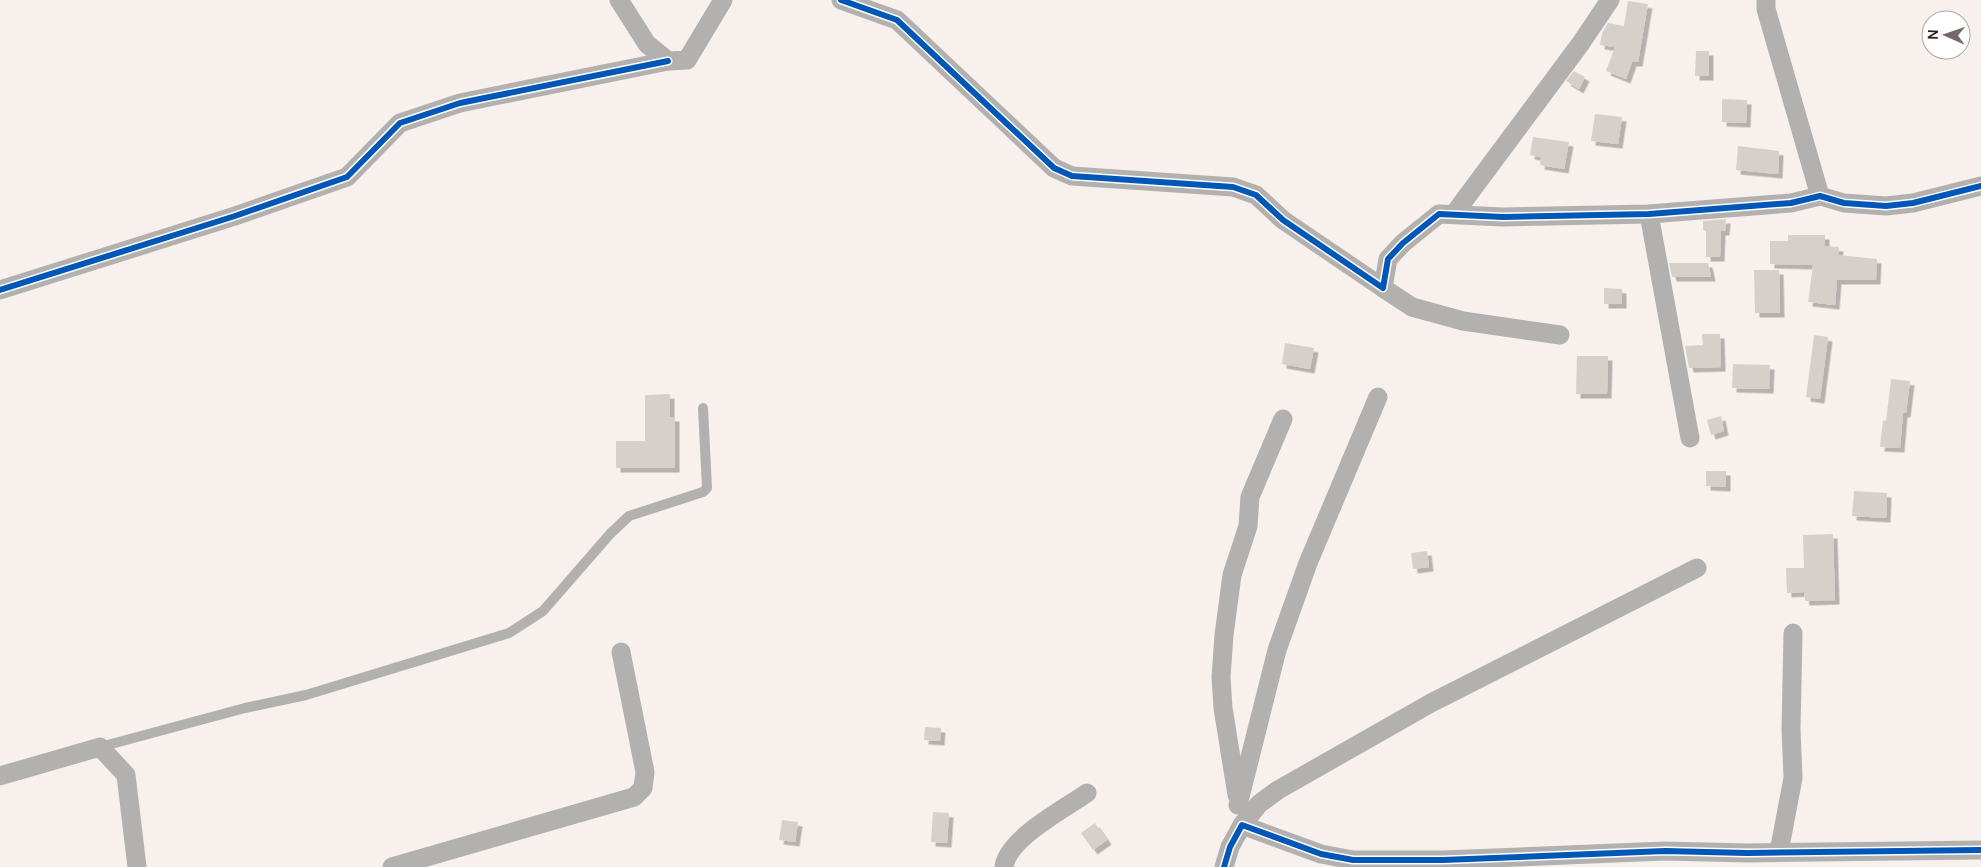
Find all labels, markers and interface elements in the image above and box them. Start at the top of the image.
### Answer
north arrow [1921,10,1971,60]
text: N [1923,29,1942,40]

